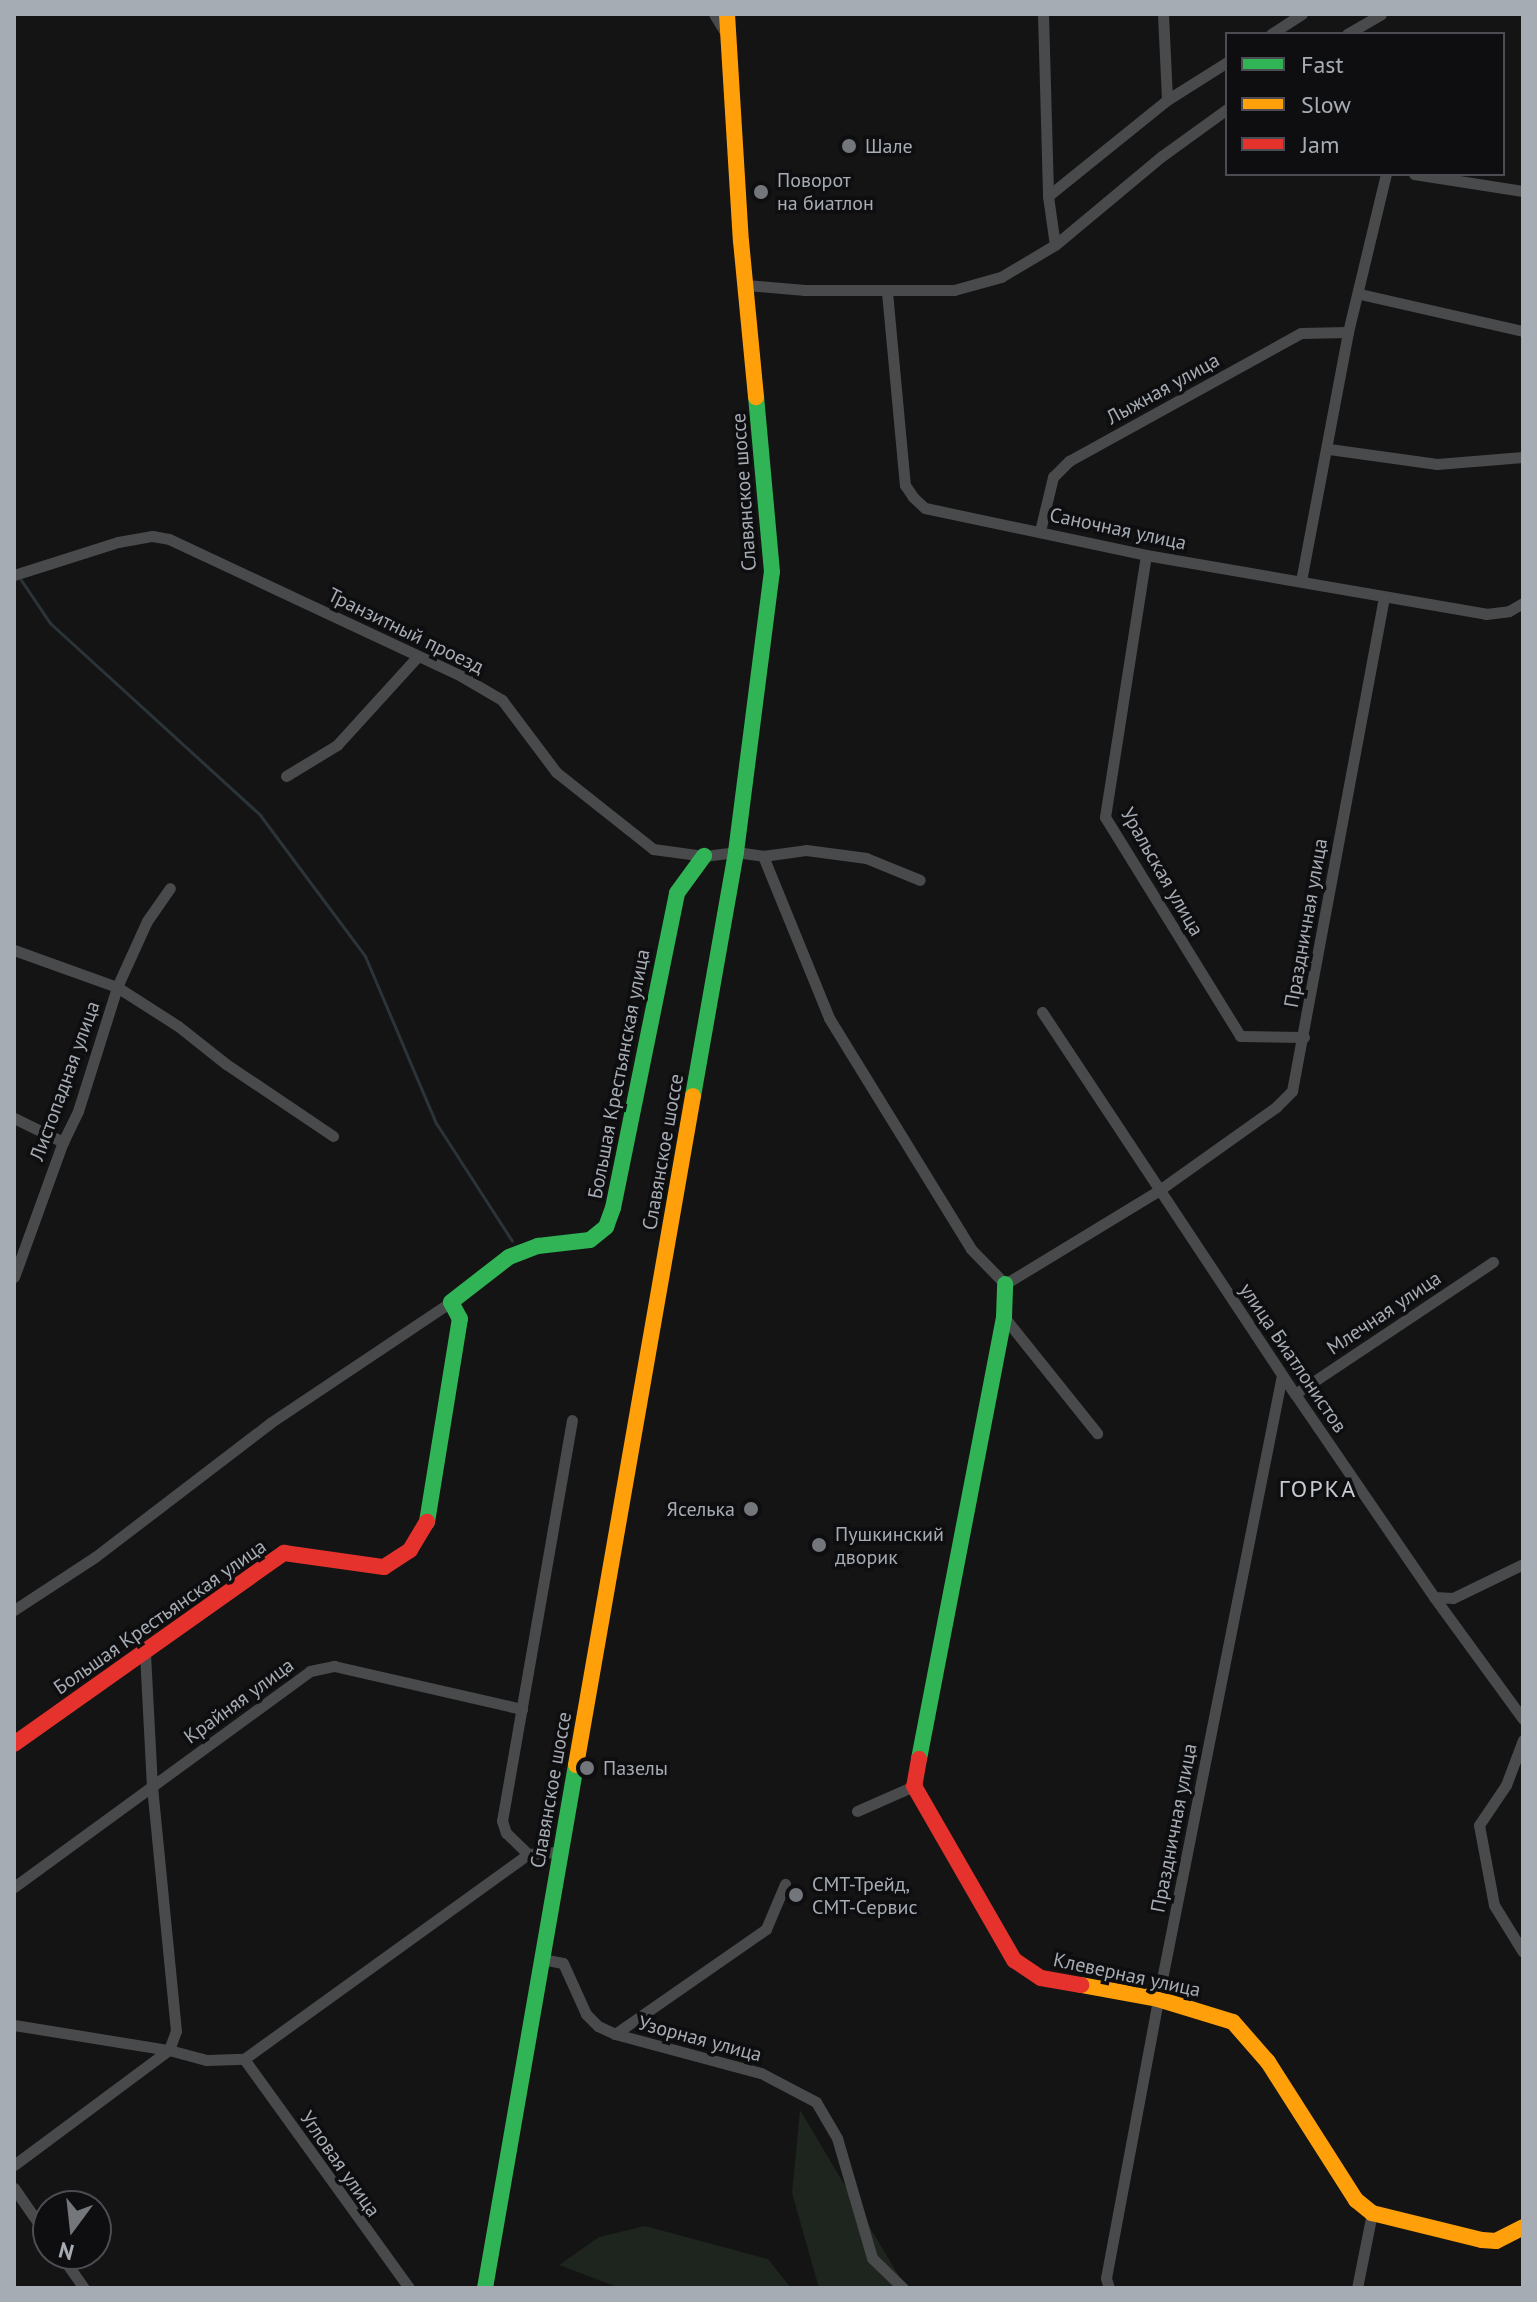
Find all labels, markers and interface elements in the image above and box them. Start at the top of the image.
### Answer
legend [1225,32,1505,176]
text: Fast [1301,49,1344,80]
text: Slow [1301,89,1351,120]
text: Jam [1301,129,1339,160]
place label: Шале [865,134,913,158]
marker: Шале [840,137,858,155]
place label: Поворот на биатлон [777,168,874,215]
marker: Поворот на биатлон [752,183,770,201]
street label: Лыжная улица [1102,348,1224,430]
street label: Славянское шоссе [727,412,761,572]
street label: Саночная улица [1047,503,1189,555]
street label: Транзитный проезд [324,583,488,679]
street label: Уральская улица [1116,804,1208,940]
street label: Праздничная улица [1279,836,1333,1010]
street label: Большая Крестьянская улица [583,947,655,1201]
street label: Листопадная улица [25,998,105,1164]
street label: Славянское шоссе [637,1072,689,1232]
street label: Млечная улица [1322,1266,1446,1360]
street label: улица Биатлонистов [1234,1279,1352,1437]
district label: ГОРКА [1279,1475,1357,1503]
place label: Яселька [667,1497,735,1521]
marker: Яселька [742,1500,760,1518]
place label: Пушкинский дворик [835,1522,944,1569]
street label: Большая Крестьянская улица [49,1534,271,1700]
marker: Пушкинский дворик [810,1536,828,1554]
street label: Крайняя улица [179,1653,299,1749]
street label: Славянское шоссе [525,1710,577,1870]
street label: Праздничная улица [1146,1742,1202,1914]
place label: Пазелы [603,1756,668,1780]
marker: Пазелы [578,1759,596,1777]
place label: СМТ-Трейд, СМТ-Сервис [812,1872,917,1919]
marker: СМТ-Трейд, СМТ-Сервис [787,1886,805,1904]
street label: Клеверная улица [1051,1948,1203,2002]
street label: Узорная улица [636,2011,764,2067]
street label: Угловая улица [295,2107,385,2221]
north arrow [32,2190,112,2270]
text: N [56,2236,77,2267]

